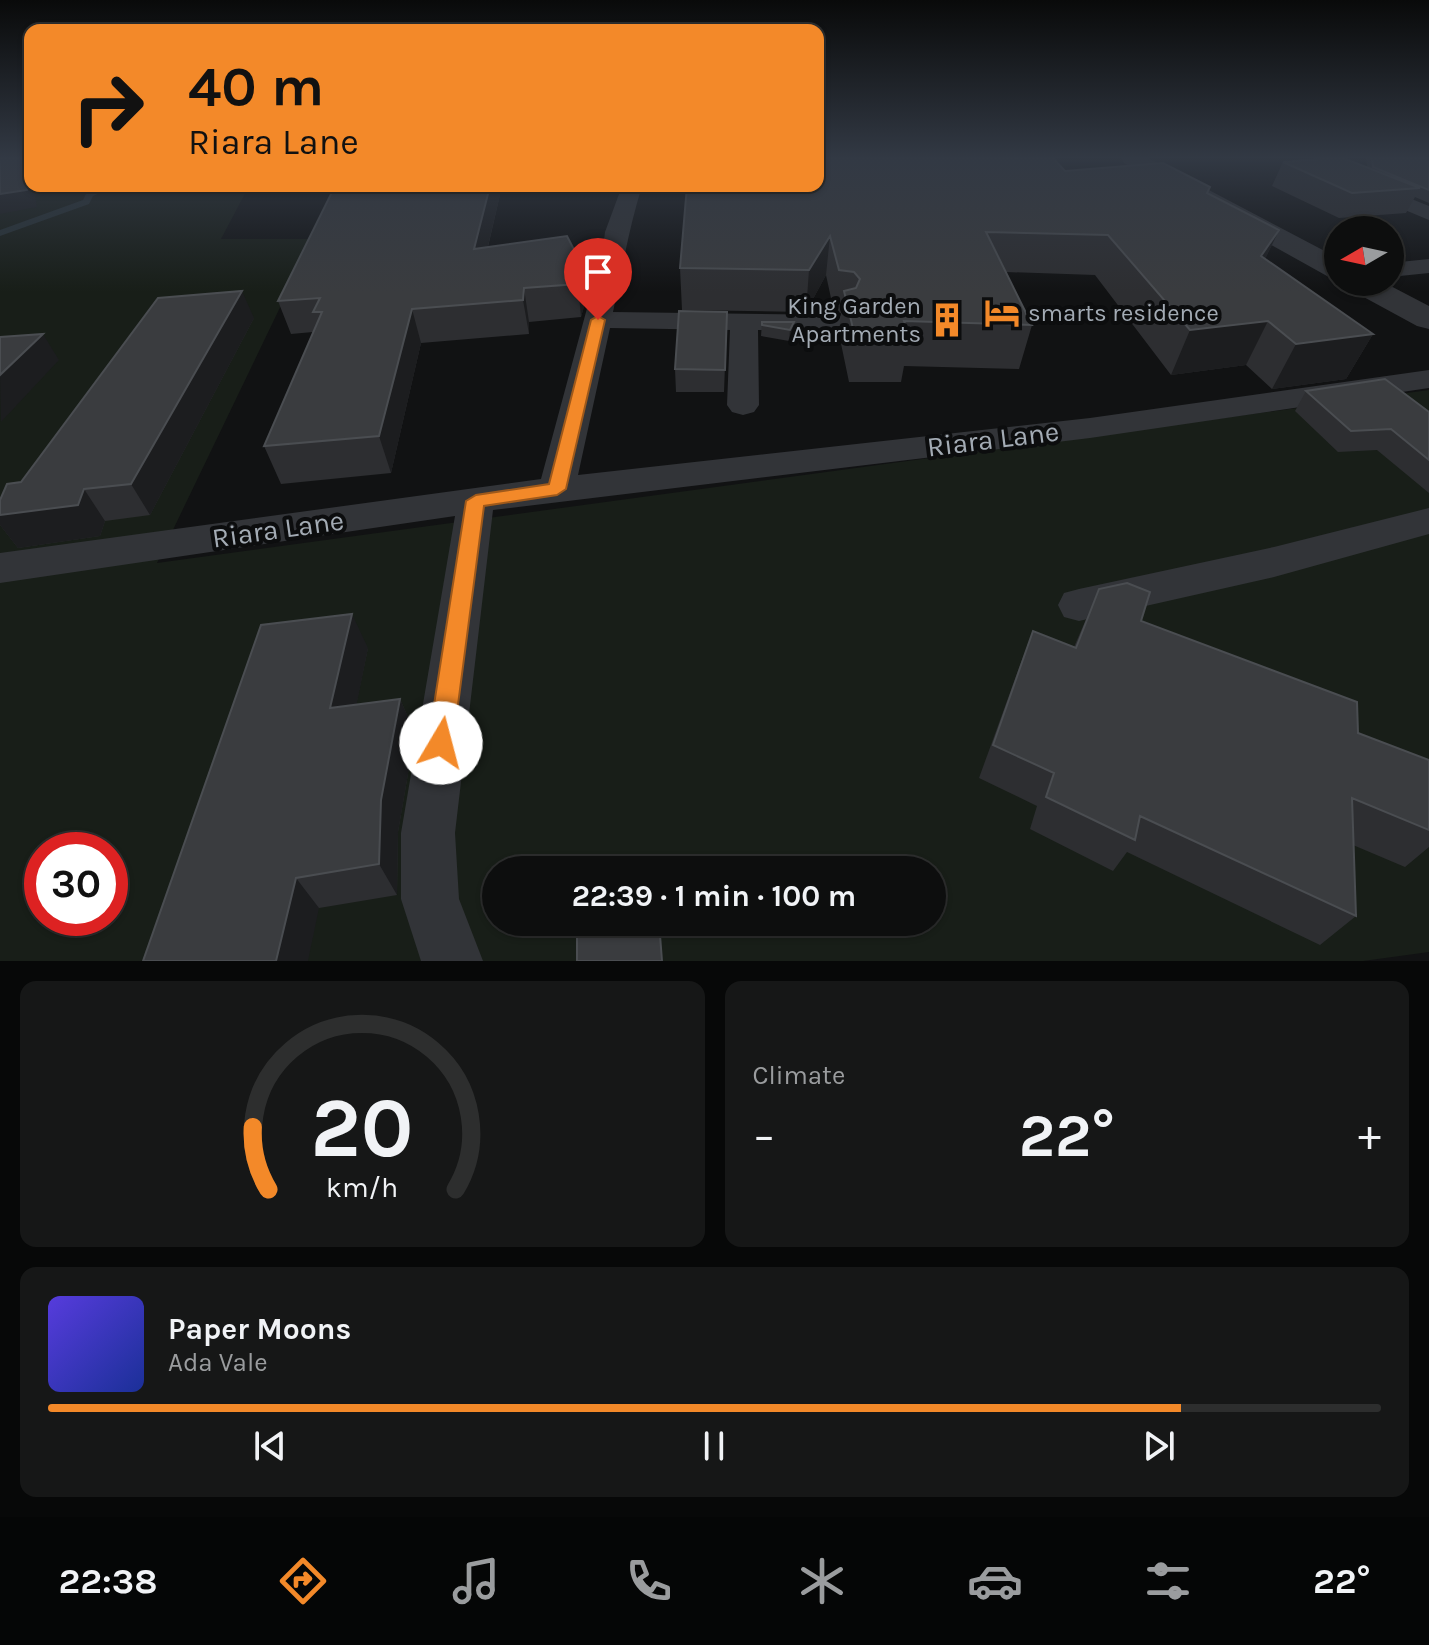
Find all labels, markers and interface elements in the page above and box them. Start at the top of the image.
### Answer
text: 40 m [188,54,324,119]
icon: right [56,56,160,160]
text: Riara Lane [188,121,359,163]
north arrow [1324,216,1404,296]
map controls [1324,216,1404,296]
pin [564,238,632,320]
icon: arrive [576,250,620,294]
place label: King Garden Apartments [787,292,921,348]
hotel icon: smarts residence [983,294,1021,332]
place label: smarts residence [1028,299,1219,327]
building icon: King Garden Apartments [928,301,966,339]
street label: Riara Lane [925,415,1061,463]
street label: Riara Lane [210,503,346,555]
position arrow [399,701,483,785]
speed limit sign: 30 [24,832,128,936]
text: 22:39 · 1 min · 100 m [572,878,856,914]
text: Climate [753,1060,845,1091]
text: 20 [311,1080,414,1177]
text: 22° [1019,1101,1115,1171]
text: − [753,1110,776,1161]
text: + [1358,1110,1381,1161]
text: km/h [326,1171,398,1204]
text: Paper Moons [168,1311,351,1347]
text: Ada Vale [168,1347,268,1378]
icon: previous [248,1424,292,1468]
icon: pause [692,1424,736,1468]
icon: next [1137,1424,1181,1468]
icon: directions [275,1553,331,1609]
icon: music [448,1553,504,1609]
icon: phone [621,1553,677,1609]
icon: climate [794,1553,850,1609]
icon: car [967,1553,1023,1609]
icon: filters [1140,1553,1196,1609]
text: 22:38 [59,1560,157,1602]
text: 22° [1313,1560,1370,1602]

